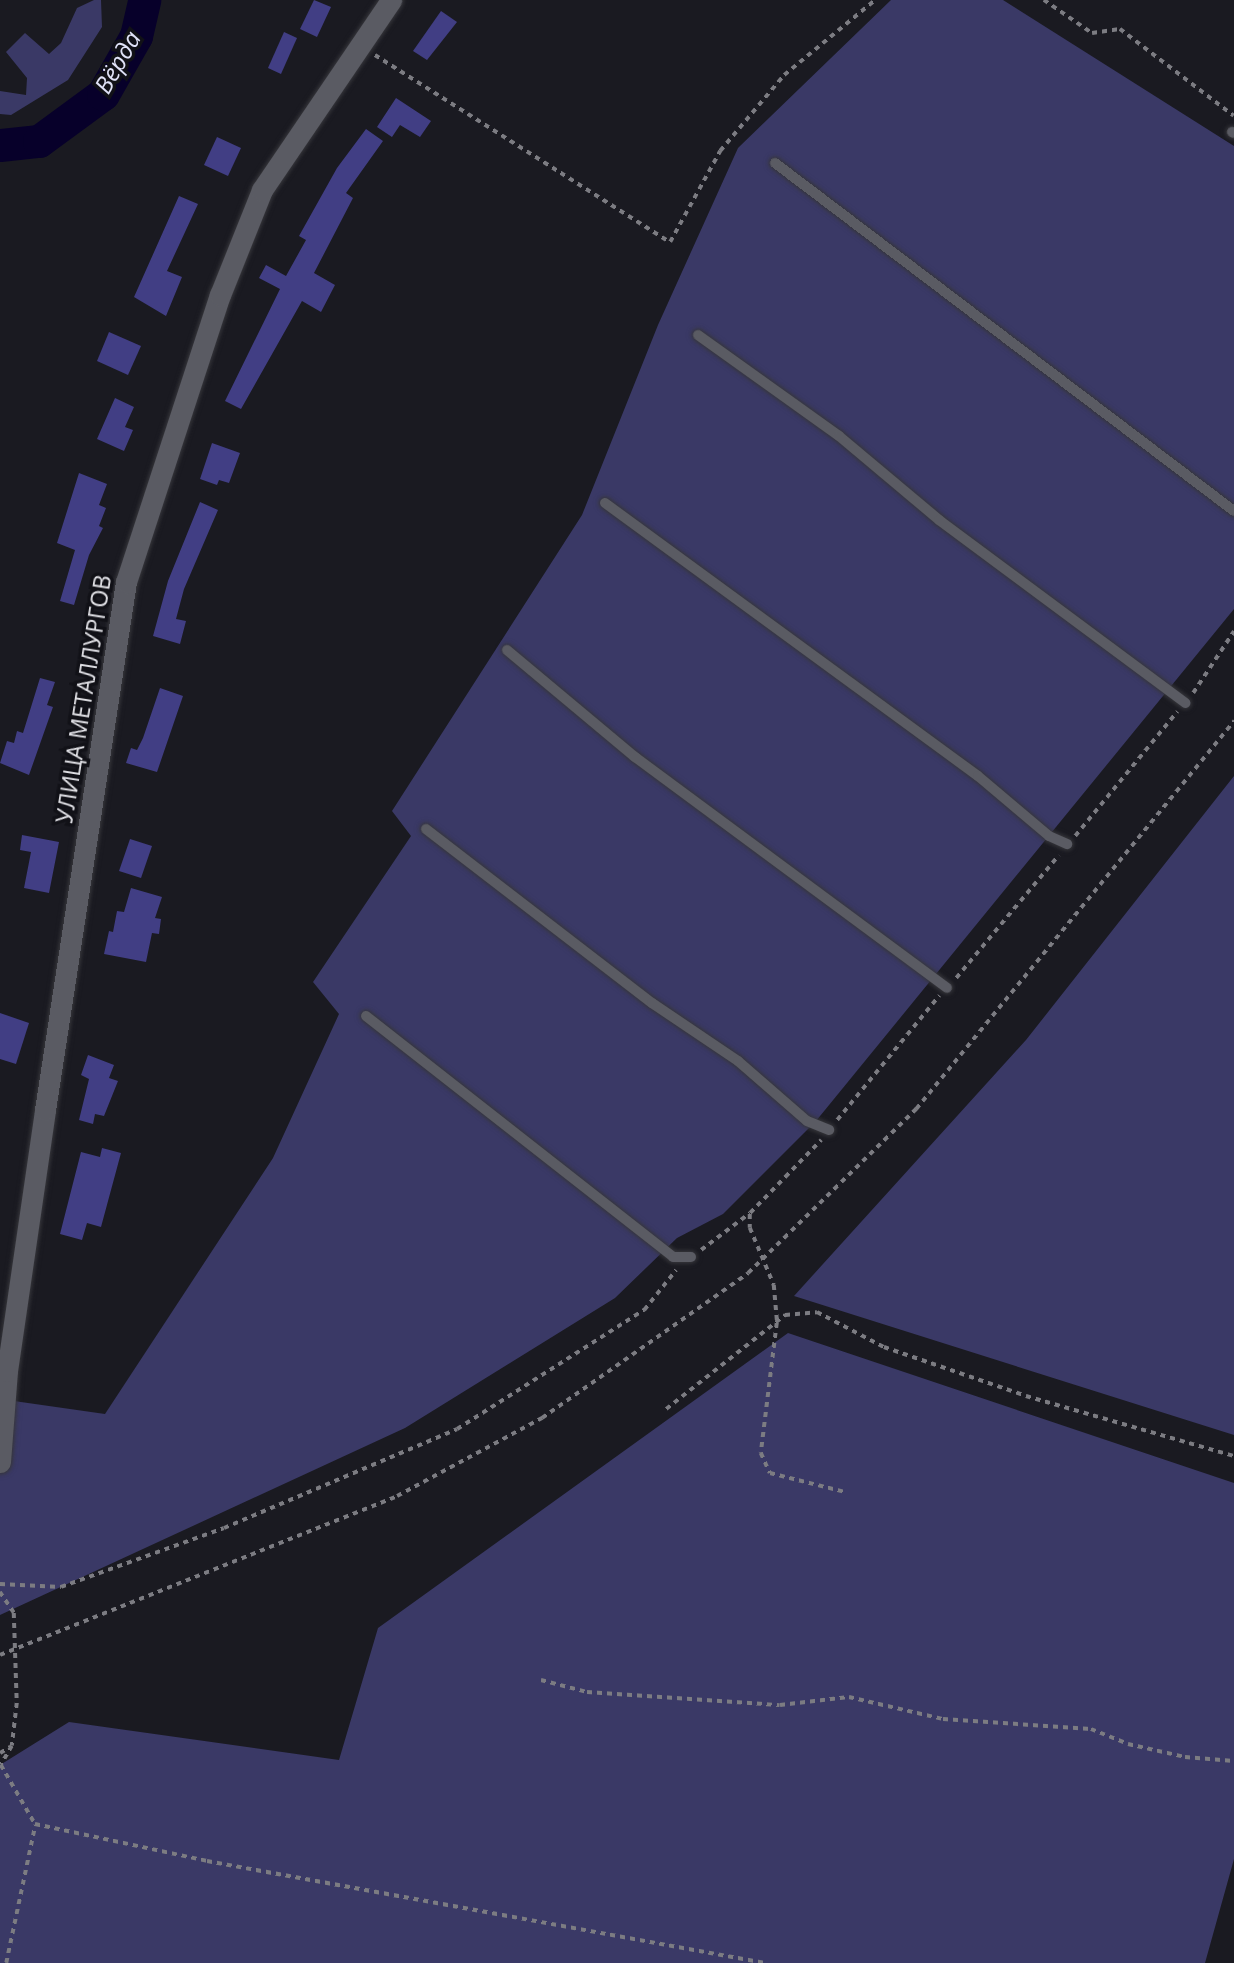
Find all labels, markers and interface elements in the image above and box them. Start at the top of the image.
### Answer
water label: Вёрда [88,26,146,98]
street label: УЛИЦА МЕТАЛЛУРГОВ [50,573,116,825]

